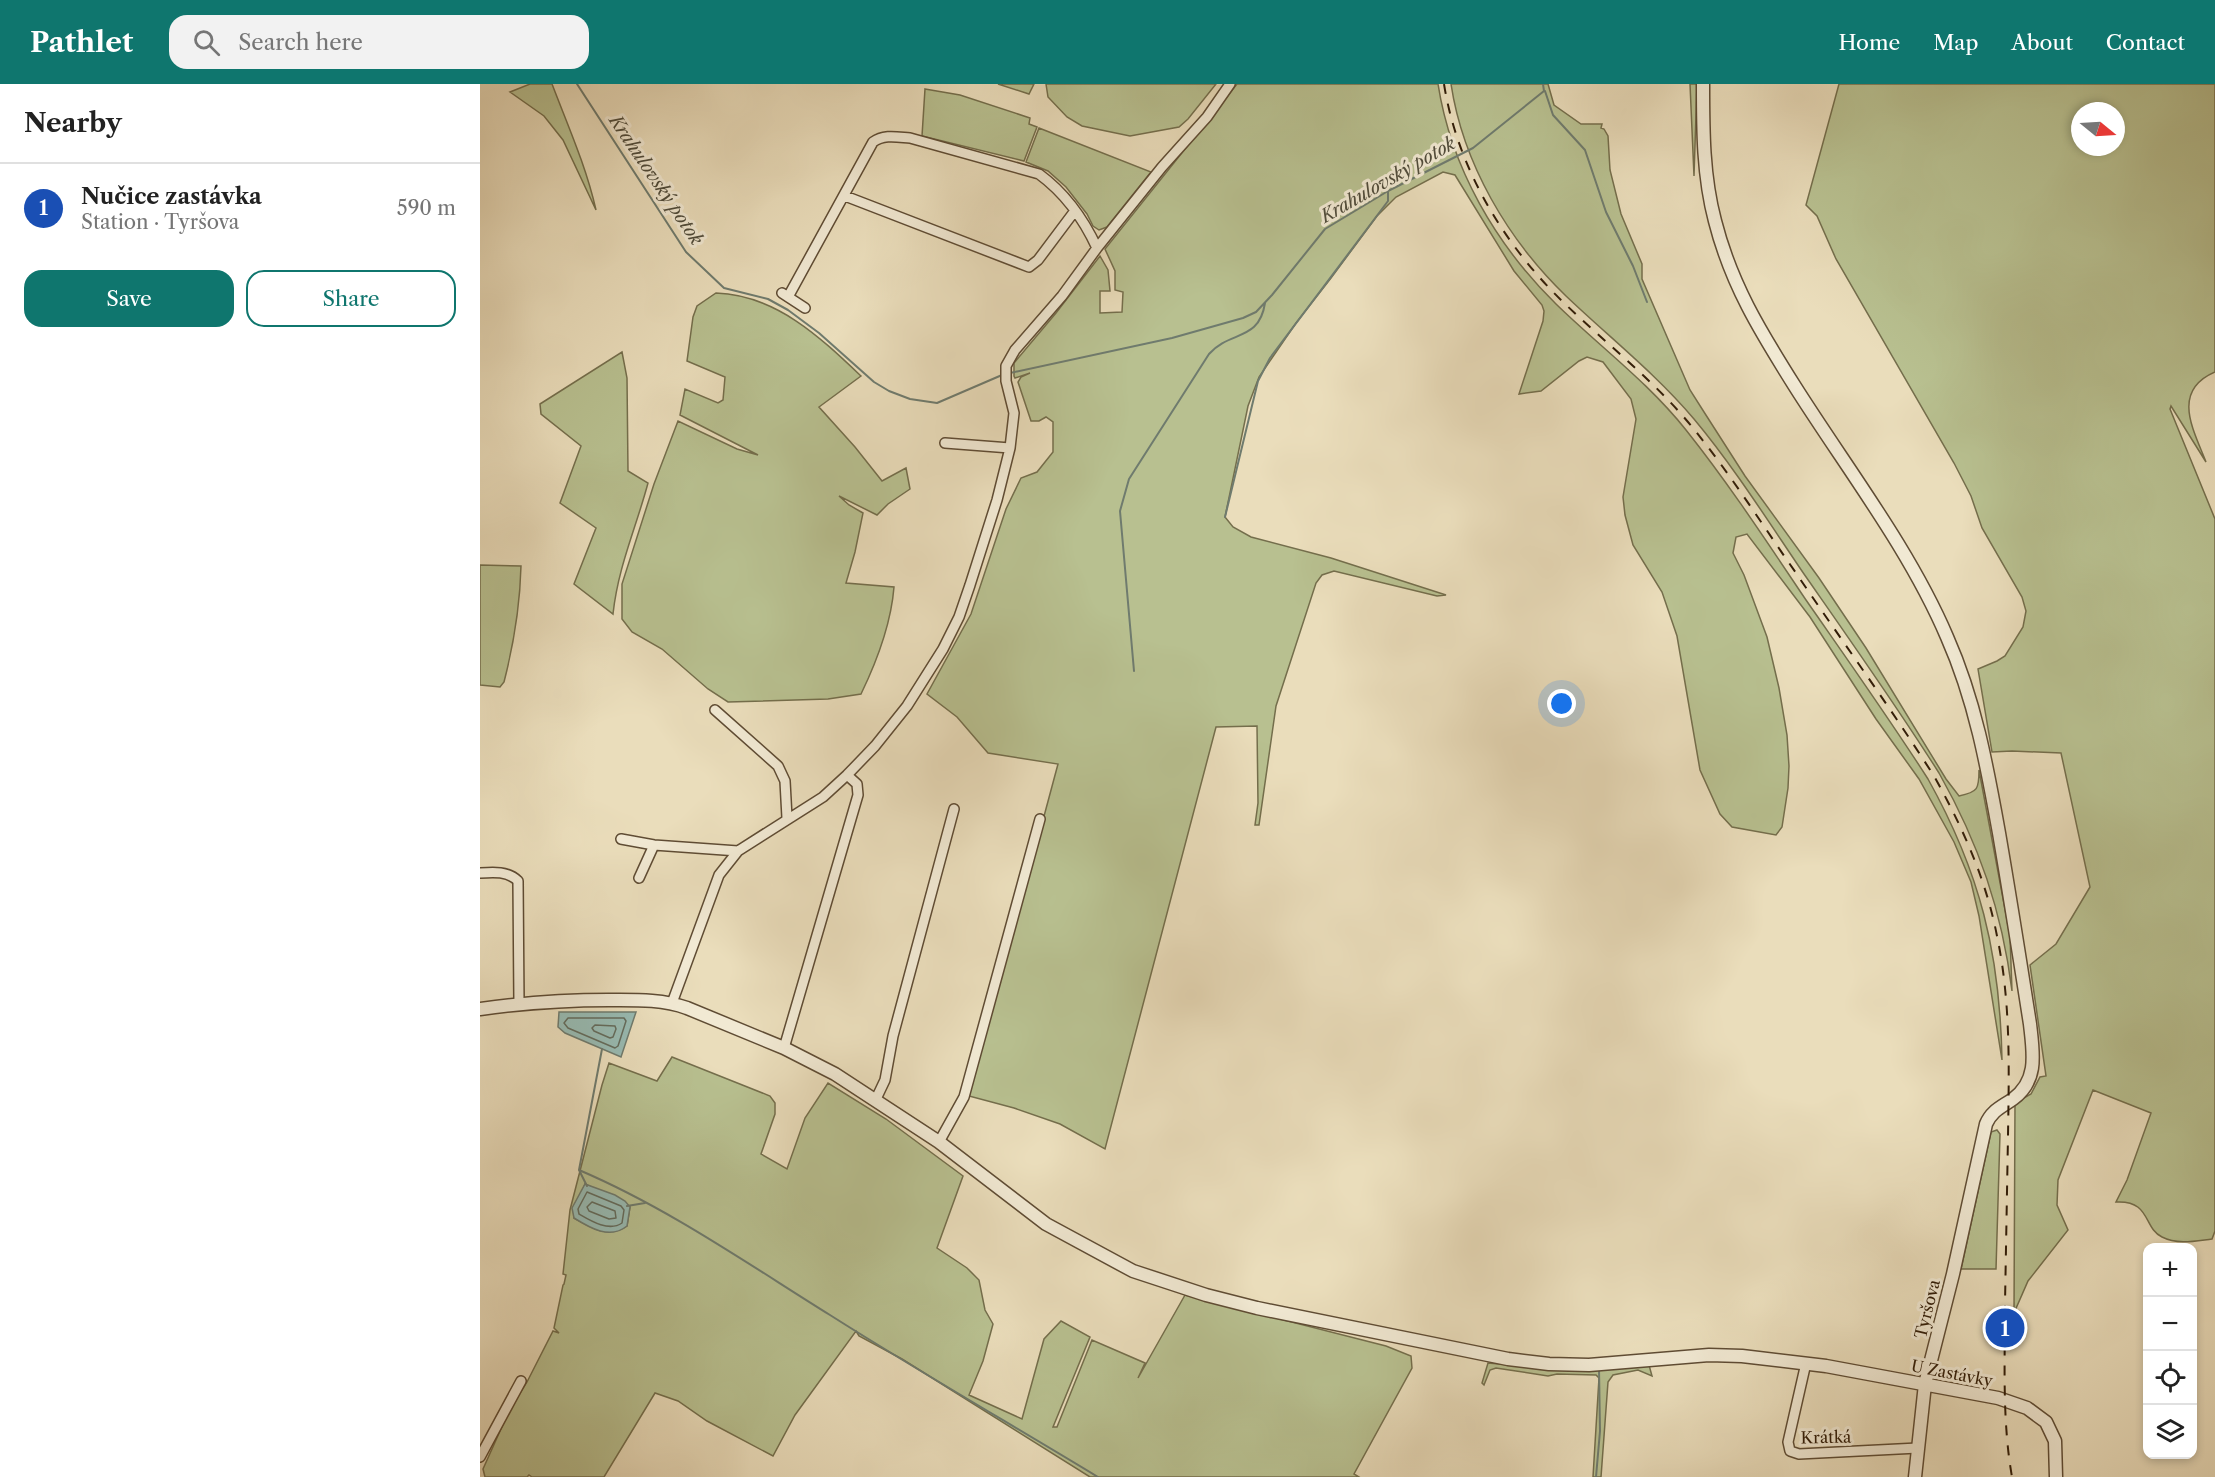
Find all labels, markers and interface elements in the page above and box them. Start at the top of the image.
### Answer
search box [169,15,589,69]
text: Pathlet [30,25,133,59]
icon: search [190,26,223,59]
text: Search here [238,29,363,56]
text: Home [1839,30,1900,55]
text: Map [1933,30,1978,55]
text: About [2011,30,2073,55]
text: Contact [2106,30,2185,55]
north arrow [2071,102,2125,156]
text: Nearby [24,107,122,139]
water label: Krahulovský potok [603,109,708,250]
water label: Krahulovský potok [1315,132,1460,229]
text: Nučice zastávka [81,183,262,210]
text: 1 [39,196,48,220]
text: 590 m [397,196,456,220]
text: Station · Tyršova [81,210,239,234]
button: Save [24,270,234,327]
button: Share [246,270,456,327]
your location [1547,689,1576,718]
map controls [2143,1243,2197,1459]
button: + [2143,1243,2197,1297]
street label: Tyršova [1910,1277,1944,1341]
button: − [2143,1297,2197,1351]
pin: 1 [1986,1306,2024,1350]
button: locate [2143,1351,2197,1405]
street label: U Zastávky [1909,1355,1996,1391]
button: layers [2143,1405,2197,1459]
street label: Krátká [1801,1427,1852,1447]

